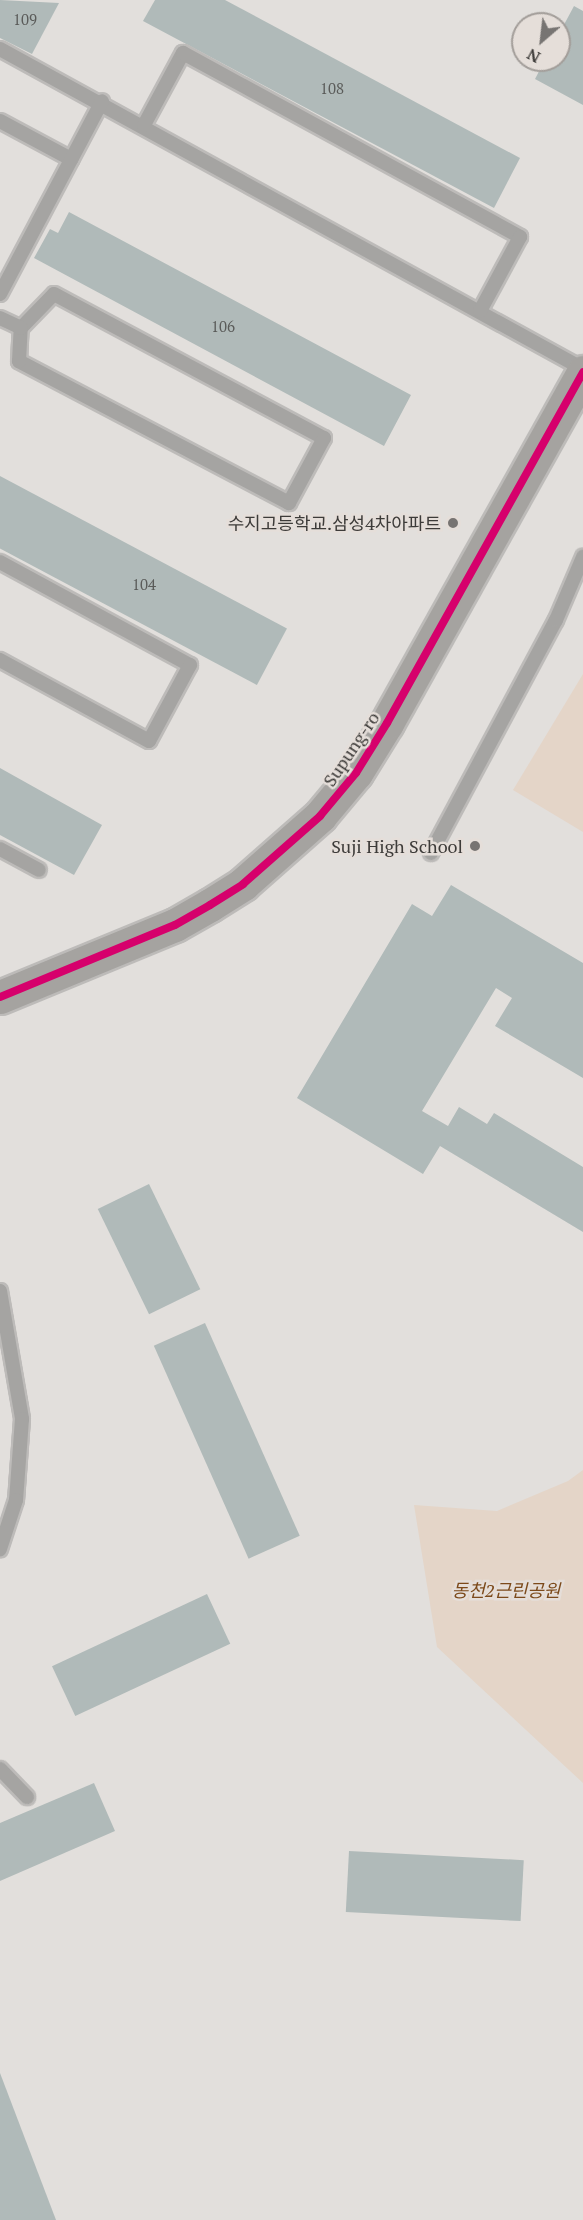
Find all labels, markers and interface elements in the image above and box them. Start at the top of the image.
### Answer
house number: 109 [13,11,37,29]
north arrow [511,12,571,72]
text: N [523,44,544,69]
house number: 108 [320,80,344,98]
house number: 106 [211,318,235,336]
place label: 수지고등학교.삼성4차아파트 [228,512,441,534]
marker: 수지고등학교.삼성4차아파트 [446,516,460,530]
house number: 104 [132,576,156,594]
street label: Supung-ro [318,708,384,790]
place label: Suji High School [331,835,463,857]
marker: Suji High School [468,839,482,853]
park label: 동천2근린공원 [452,1579,560,1601]

